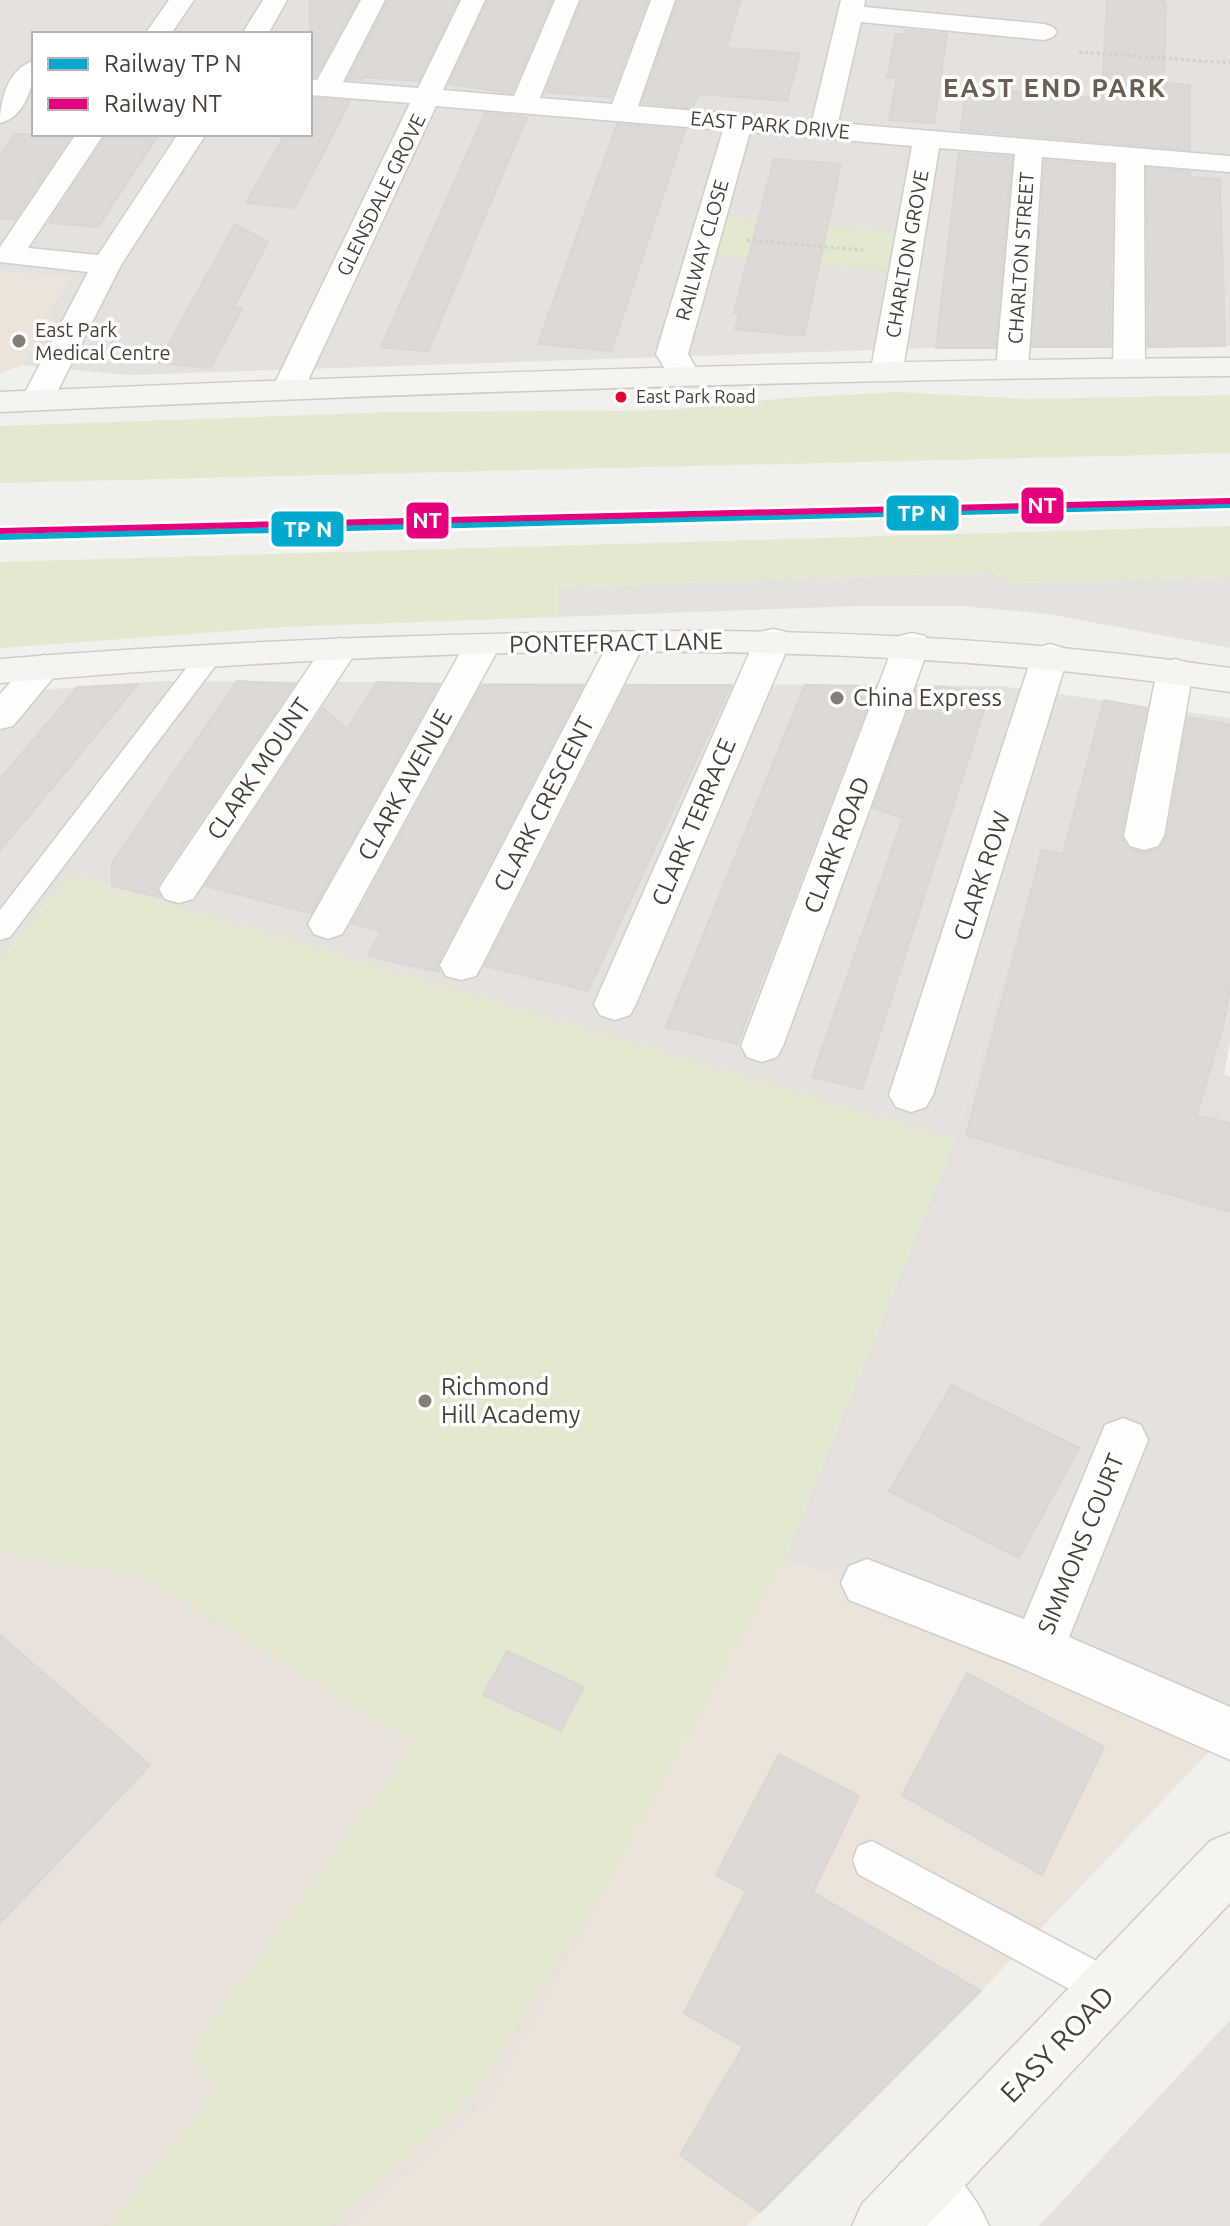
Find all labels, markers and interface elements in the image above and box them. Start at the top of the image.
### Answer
legend [32,32,312,136]
text: Railway TP N [104,50,242,77]
district label: EAST END PARK [943,73,1167,102]
text: Railway NT [104,90,222,117]
street label: EAST PARK DRIVE [689,106,851,143]
street label: GLENSDALE GROVE [331,110,430,279]
street label: CHARLTON GROVE [880,168,933,340]
street label: CHARLTON STREET [1003,171,1038,345]
street label: RAILWAY CLOSE [670,177,733,323]
place label: East Park Medical Centre [35,318,170,364]
marker: East Park Medical Centre [10,332,28,350]
place label: East Park Road [636,386,756,406]
marker: East Park Road [613,389,629,405]
line badge: NT [1020,486,1065,525]
text: NT [1027,492,1057,517]
line badge: TP N [885,494,960,532]
text: TP N [898,500,946,525]
line badge: NT [405,501,450,540]
text: NT [412,507,442,532]
line badge: TP N [270,510,345,548]
text: TP N [284,516,332,541]
street label: PONTEFRACT LANE [509,627,723,658]
place label: China Express [853,684,1002,711]
marker: China Express [828,689,846,707]
street label: CLARK MOUNT [201,693,316,845]
street label: CLARK AVENUE [352,705,457,865]
street label: CLARK CRESCENT [488,712,599,896]
street label: CLARK TERRACE [646,734,741,910]
street label: CLARK ROAD [798,773,875,917]
street label: CLARK ROW [948,808,1015,944]
place label: Richmond Hill Academy [441,1373,581,1428]
marker: Richmond Hill Academy [416,1392,434,1410]
street label: SIMMONS COURT [1032,1450,1129,1638]
street label: EASY ROAD [994,1979,1120,2108]

